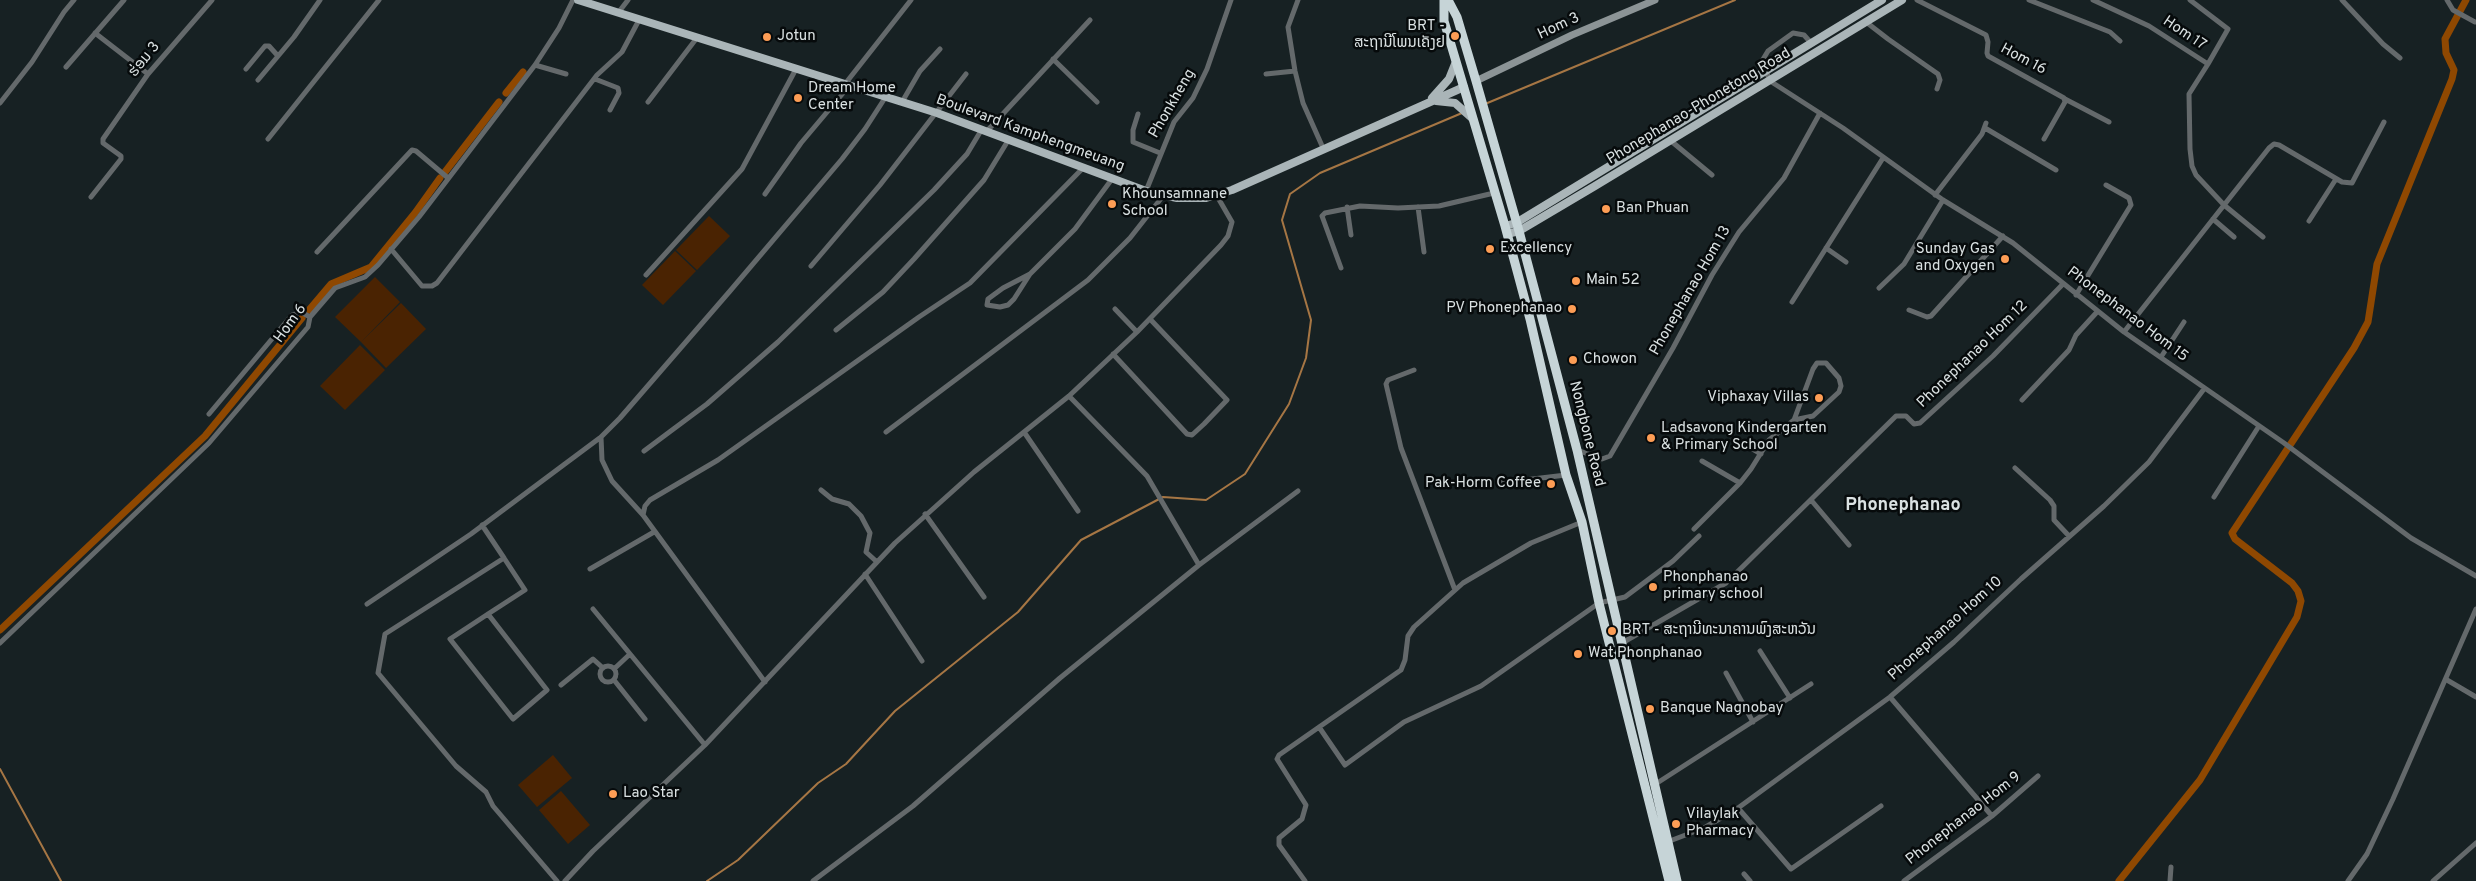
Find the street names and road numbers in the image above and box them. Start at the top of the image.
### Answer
street label: Hom 3 [1535,10,1583,44]
street label: Hom 17 [2159,13,2209,55]
street label: ຮ່ອມ 3 [125,39,165,81]
street label: Hom 16 [1997,40,2049,80]
street label: Phonephanao-Phonetong Road [1604,45,1794,169]
street label: Phonkheng [1146,66,1200,142]
street label: Boulevard Kamphengmeuang [933,91,1127,177]
street label: Phonephanao Hom 13 [1647,223,1735,359]
street label: Phonephanao Hom 15 [2063,264,2191,366]
street label: Phonephanao Hom 12 [1914,298,2032,412]
street label: Hom 6 [271,301,311,347]
street label: Nongbone Road [1564,379,1608,489]
street label: Phonephanao Hom 10 [1885,573,2007,685]
street label: Phonephanao Hom 9 [1903,769,2025,869]

